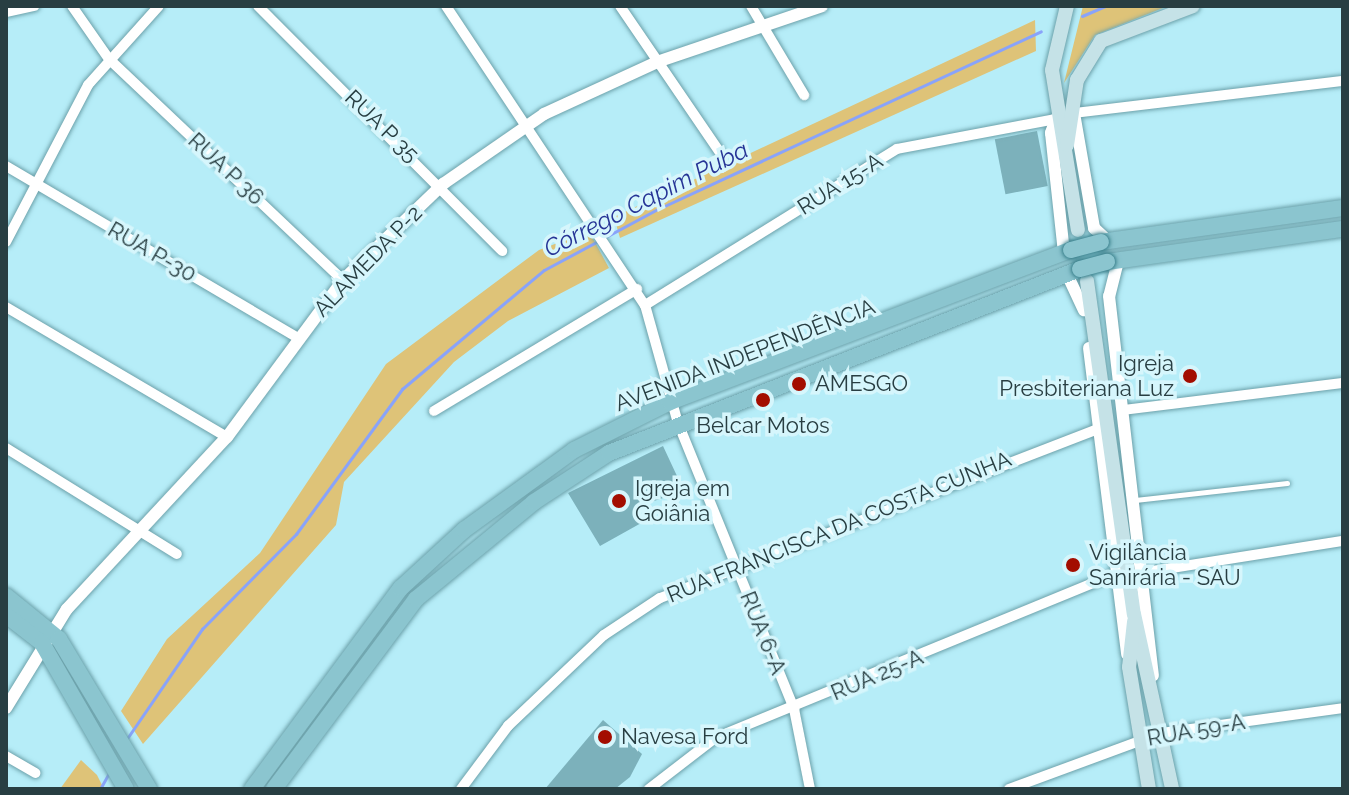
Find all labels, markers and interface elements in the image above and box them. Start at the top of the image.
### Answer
street label: RUA P 35 [339,84,425,168]
street label: RUA P 36 [182,127,270,211]
water label: Córrego Capim Puba [539,135,753,263]
street label: RUA 15-A [792,147,888,221]
street label: ALAMEDA P-2 [308,200,428,322]
street label: RUA P-30 [103,216,201,288]
street label: AVENIDA INDEPENDÊNCIA [611,293,879,417]
place label: Igreja Presbiteriana Luz [999,350,1174,402]
marker: Igreja Presbiteriana Luz [1181,367,1199,385]
place label: AMESGO [815,371,908,397]
marker: AMESGO [790,375,808,393]
marker: Belcar Motos [754,391,772,409]
place label: Belcar Motos [696,413,830,439]
street label: RUA FRANCISCA DA COSTA CUNHA [662,445,1016,609]
place label: Igreja em Goiânia [635,475,730,526]
marker: Igreja em Goiânia [610,492,628,510]
place label: Vigilância Sanirária - SAU [1089,539,1241,590]
marker: Vigilância Sanirária - SAU [1064,556,1082,574]
street label: RUA 6-A [734,587,792,679]
street label: RUA 25-A [827,644,927,706]
street label: RUA 59-A [1145,708,1247,752]
place label: Navesa Ford [621,724,748,750]
marker: Navesa Ford [596,728,614,746]

